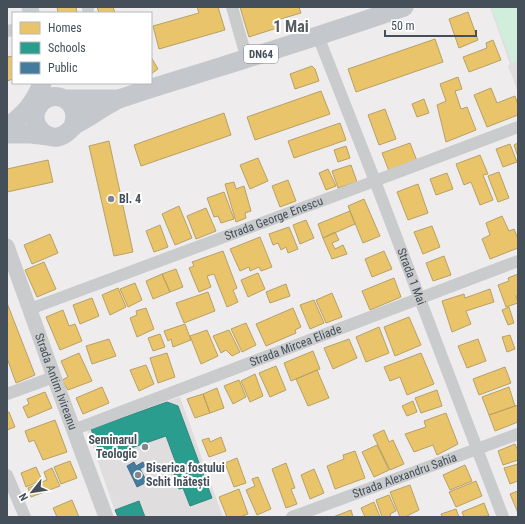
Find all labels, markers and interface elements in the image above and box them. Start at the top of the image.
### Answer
legend [12,12,152,84]
scale bar [385,12,476,38]
district label: 1 Mai [273,17,309,36]
text: 50 m [391,19,415,33]
text: Homes [48,21,82,35]
text: Schools [48,41,86,55]
road number: DN64 [244,45,278,63]
text: Public [48,61,78,75]
place label: Bl. 4 [119,192,141,206]
marker: Bl. 4 [106,194,116,204]
street label: Strada George Enescu [222,194,325,243]
street label: Strada 1 Mai [394,246,429,307]
street label: Strada Mircea Eliade [248,322,344,369]
street label: Strada Antim Ivireanu [32,331,80,432]
place label: Seminarul Teologic [88,433,137,461]
marker: Seminarul Teologic [140,442,150,452]
street label: Strada Alexandru Sahia [351,450,459,501]
place label: Biserica fostului Schit Inătești [146,461,225,490]
marker: Biserica fostului Schit Inătești [133,470,143,480]
north arrow [12,472,52,512]
text: N [16,490,31,503]

